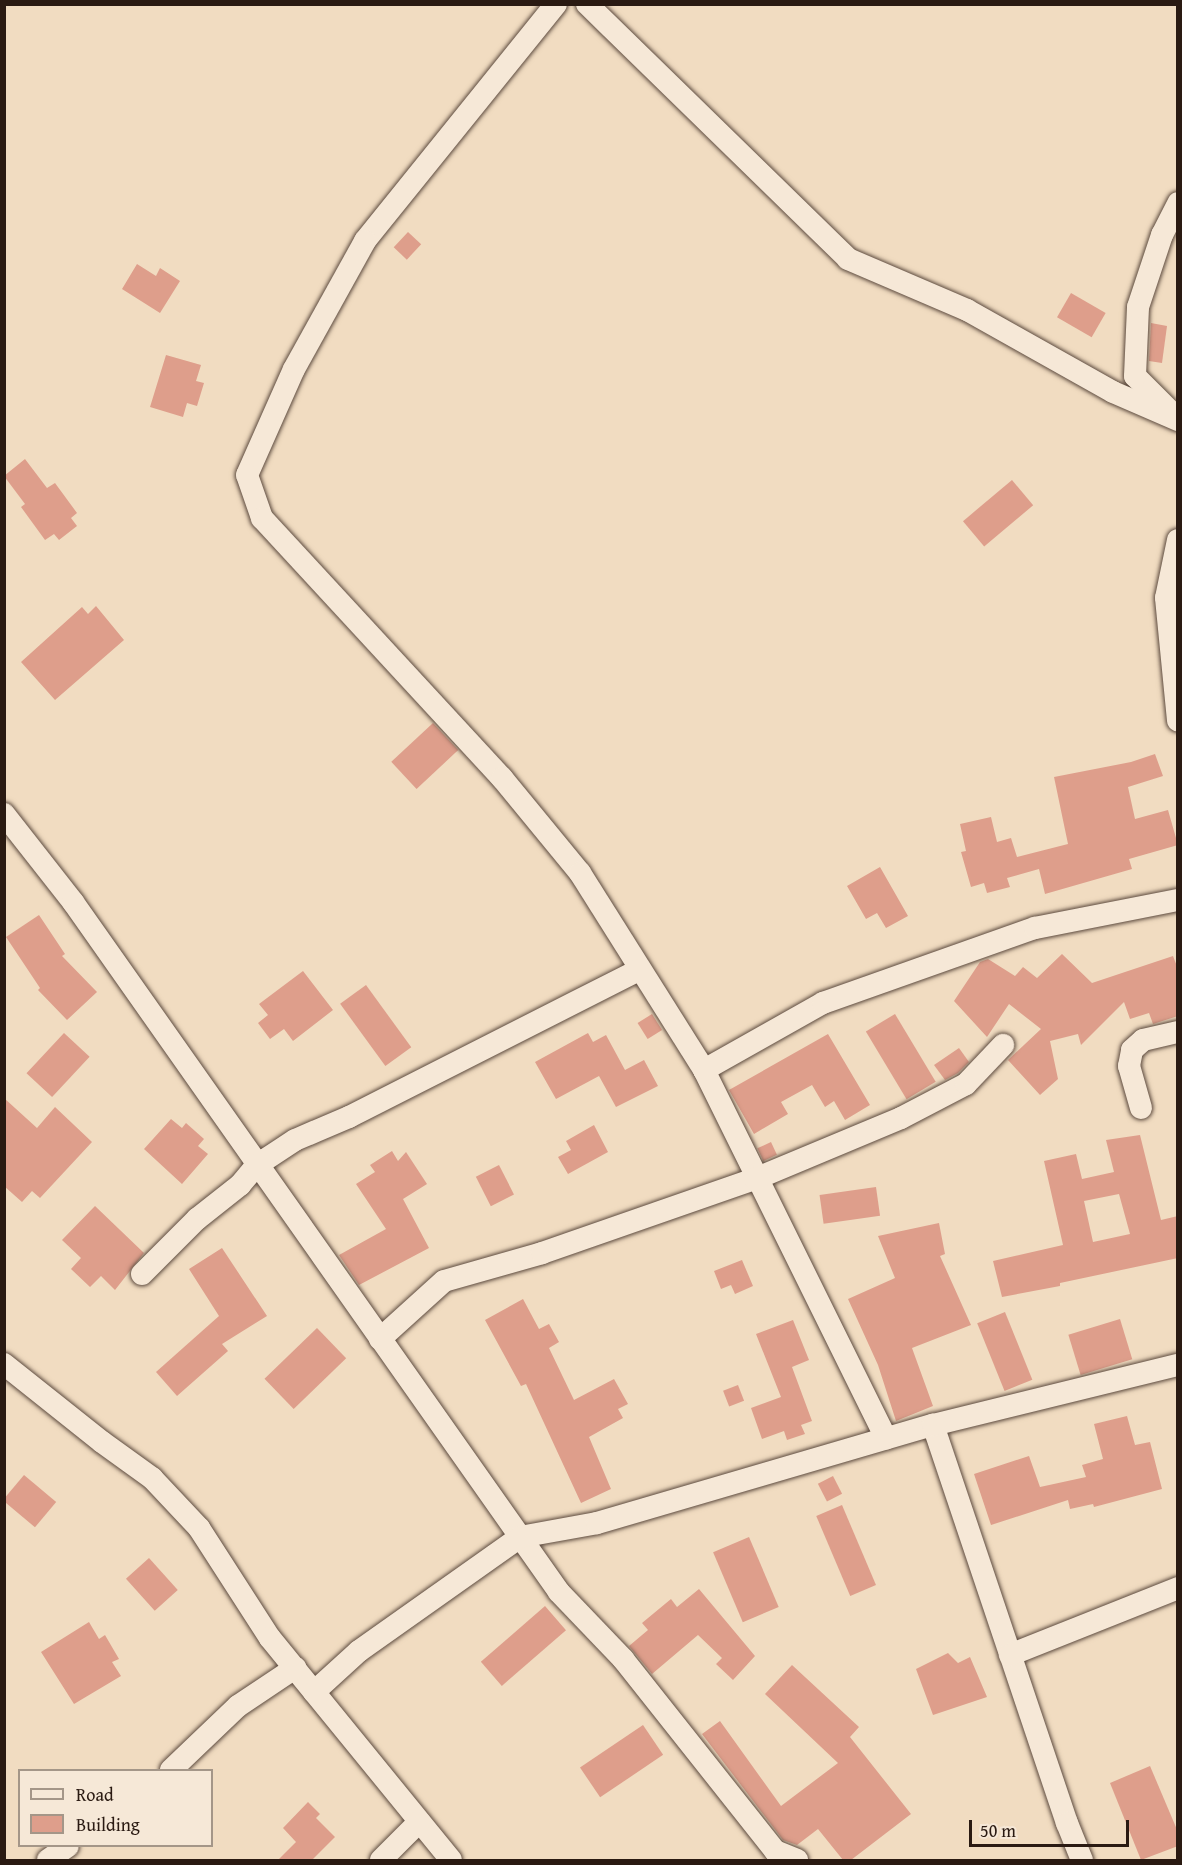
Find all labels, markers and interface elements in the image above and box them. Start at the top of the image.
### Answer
legend [18,1769,213,1847]
text: Road [76,1781,114,1808]
scale bar [972,1808,1132,1846]
text: Building [76,1811,140,1838]
text: 50 m [980,1817,1016,1844]

